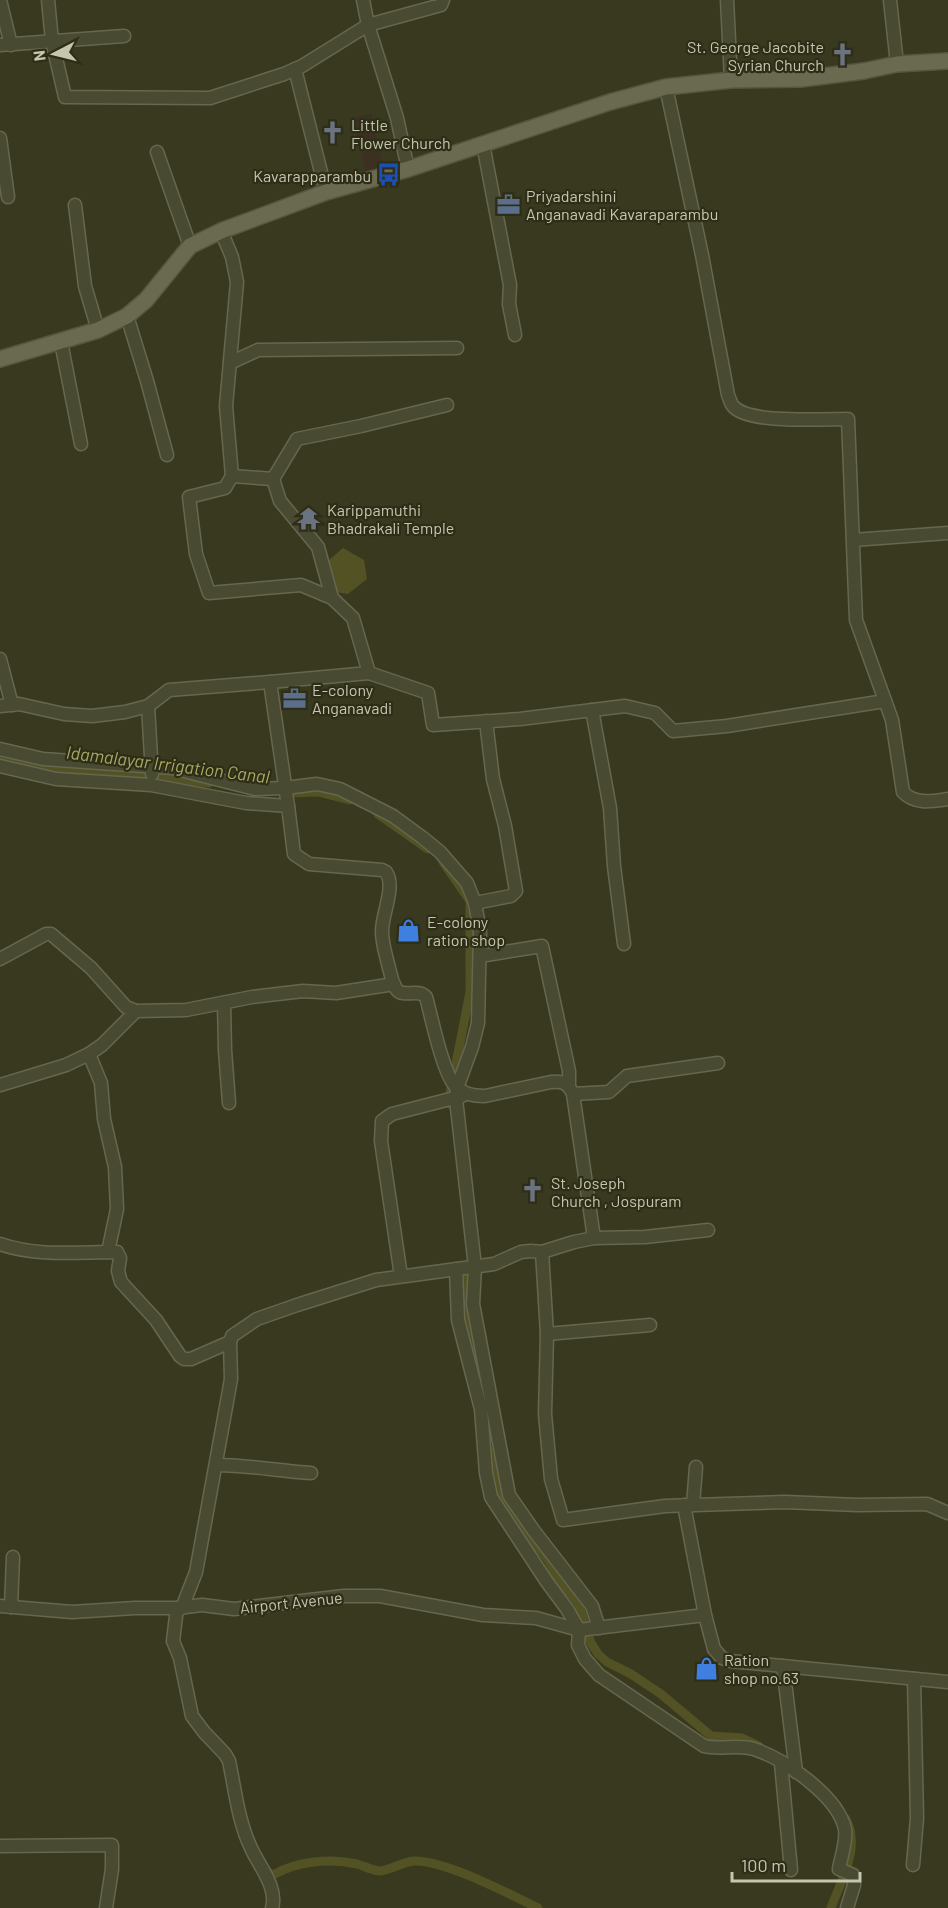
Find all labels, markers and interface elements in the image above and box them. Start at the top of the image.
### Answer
north arrow [24,24,84,84]
place label: St. George Jacobite Syrian Church [687,37,824,74]
church icon: St. George Jacobite Syrian Church [829,42,855,68]
text: N [29,49,49,62]
place label: Little Flower Church [351,115,451,152]
church icon: Little Flower Church [320,120,346,146]
bus stop icon: Kavarapparambu [376,162,402,188]
place label: Kavarapparambu [253,166,371,185]
place label: Priyadarshini Anganavadi Kavaraparambu [526,186,718,223]
office icon: Priyadarshini Anganavadi Kavaraparambu [495,191,521,217]
place label: Karippamuthi Bhadrakali Temple [327,500,454,537]
temple icon: Karippamuthi Bhadrakali Temple [296,505,322,531]
place label: E-colony Anganavadi [312,680,392,717]
office icon: E-colony Anganavadi [281,685,307,711]
water label: Idamalayar Irrigation Canal [65,741,271,787]
place label: E-colony ration shop [427,912,505,949]
shop icon: E-colony ration shop [396,917,422,943]
place label: St. Joseph Church , Jospuram [551,1173,681,1210]
church icon: St. Joseph Church , Jospuram [520,1178,546,1204]
street label: Airport Avenue [239,1587,343,1617]
place label: Ration shop no.63 [724,1650,799,1687]
shop icon: Ration shop no.63 [693,1655,719,1681]
scale bar [732,1845,860,1883]
text: 100 m [741,1854,786,1876]

